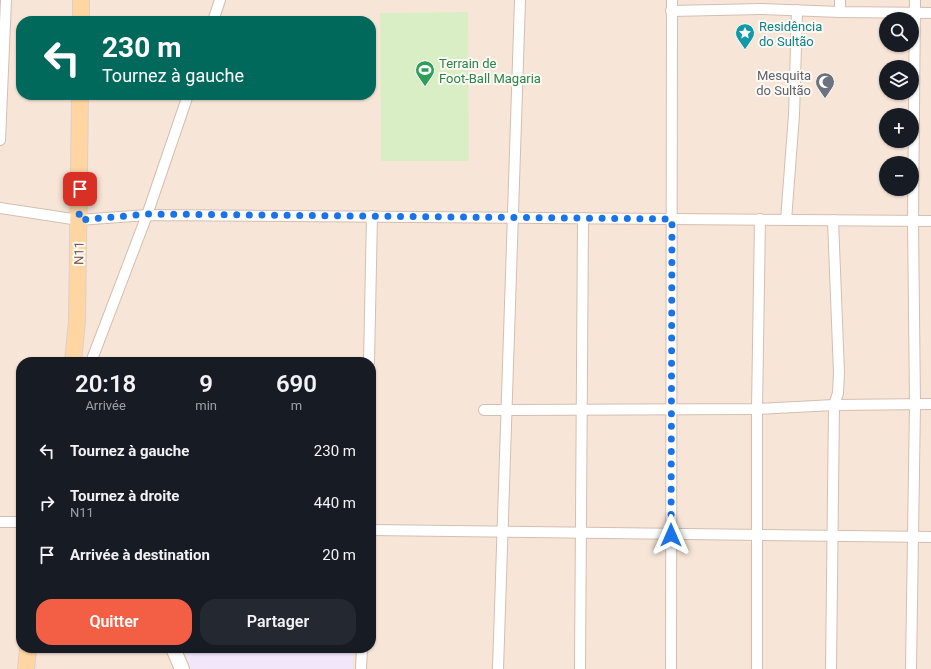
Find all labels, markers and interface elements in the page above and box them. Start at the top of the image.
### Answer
map controls [879,12,919,196]
button: search [879,12,919,52]
place label: Residência do Sultão [759,19,822,49]
place icon: Residência do Sultão [734,22,756,50]
text: 230 m [102,31,181,64]
icon: left [36,32,88,84]
place label: Terrain de Foot-Ball Magaria [439,56,541,86]
sports icon: Terrain de Foot-Ball Magaria [414,59,436,87]
button: layers [879,60,919,100]
text: Tournez à gauche [102,65,244,86]
place label: Mesquita do Sultão [756,68,811,98]
mosque icon: Mesquita do Sultão [814,71,836,99]
button: + [879,108,919,148]
button: − [879,156,919,196]
pin [63,172,97,206]
icon: arrive [69,178,91,200]
street label: N11 [71,241,87,265]
text: 20:18 [75,370,136,398]
text: 9 [199,370,213,398]
text: 690 [276,370,317,398]
text: Arrivée [85,398,126,413]
text: min [195,398,217,413]
text: m [291,398,302,413]
icon: left [36,440,58,462]
text: Tournez à gauche [70,442,189,460]
text: 230 m [314,442,356,460]
text: Tournez à droite [70,487,179,505]
icon: right [36,492,58,514]
text: 440 m [314,494,356,512]
text: N11 [70,505,94,520]
position arrow [650,514,692,556]
icon: arrive [36,544,58,566]
text: Arrivée à destination [70,546,210,564]
text: 20 m [322,546,356,564]
button: Quitter [36,599,192,645]
button: Partager [200,599,356,645]

